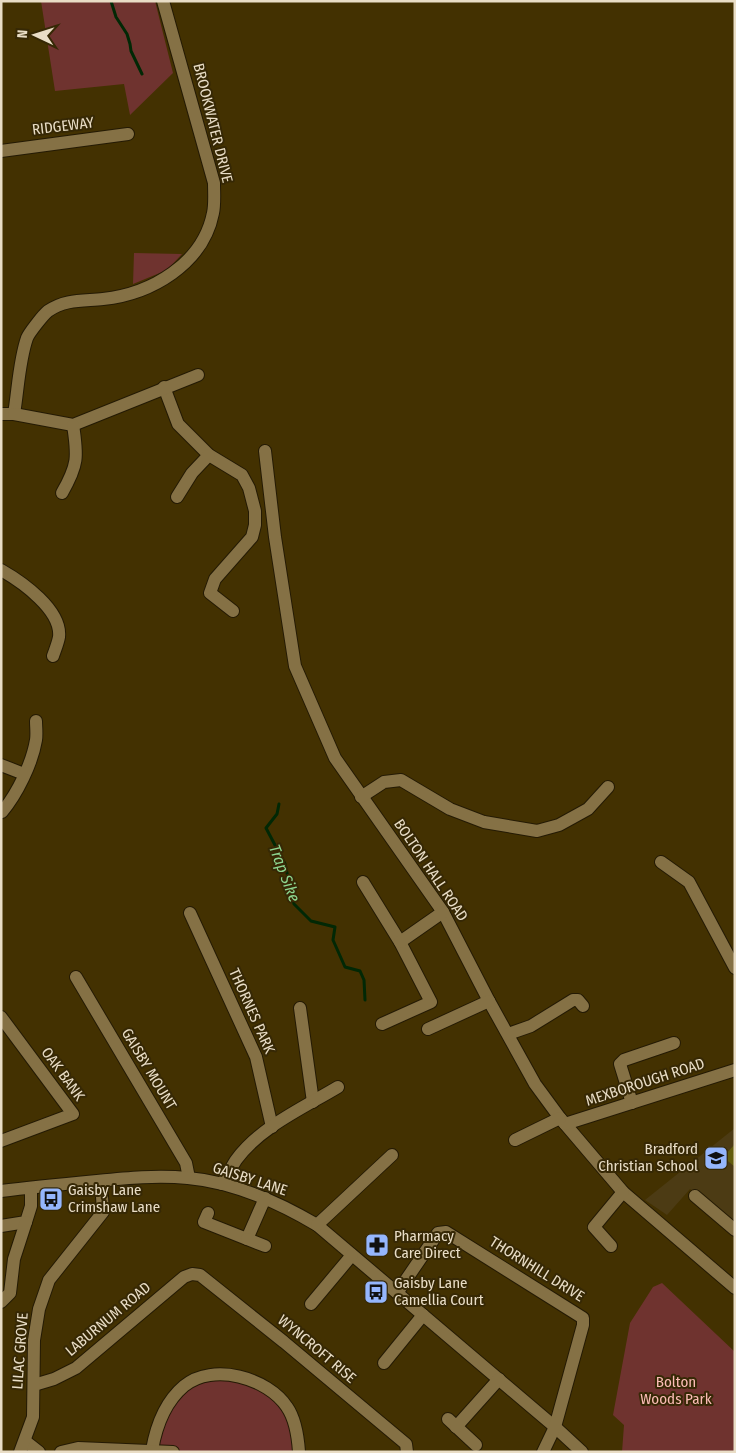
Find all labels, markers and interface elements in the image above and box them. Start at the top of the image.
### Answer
north arrow [10,10,60,60]
text: N [14,29,31,39]
street label: BROOKWATER DRIVE [189,61,237,185]
street label: RIDGEWAY [31,113,96,139]
street label: BOLTON HALL ROAD [390,816,472,924]
water label: Trap Sike [265,842,304,905]
street label: THORNES PARK [225,966,279,1057]
street label: GAISBY MOUNT [118,1025,180,1113]
street label: OAK BANK [38,1044,88,1104]
street label: MEXBOROUGH ROAD [583,1054,707,1110]
place label: Bradford Christian School [598,1140,698,1175]
school or university icon: Bradford Christian School [703,1145,729,1171]
street label: GAISBY LANE [210,1158,290,1200]
place label: Gaisby Lane Crimshaw Lane [68,1181,160,1216]
bus stop icon: Gaisby Lane Crimshaw Lane [38,1186,64,1212]
place label: Pharmacy Care Direct [394,1227,461,1262]
pharmacy icon: Pharmacy Care Direct [364,1232,390,1258]
street label: THORNHILL DRIVE [486,1233,588,1305]
place label: Gaisby Lane Camellia Court [394,1274,484,1309]
street label: LABURNUM ROAD [62,1278,154,1360]
bus stop icon: Gaisby Lane Camellia Court [363,1279,389,1305]
street label: WYNCROFT RISE [274,1311,360,1387]
street label: LILAC GROVE [8,1312,32,1390]
park label: Bolton Woods Park [640,1373,712,1408]

